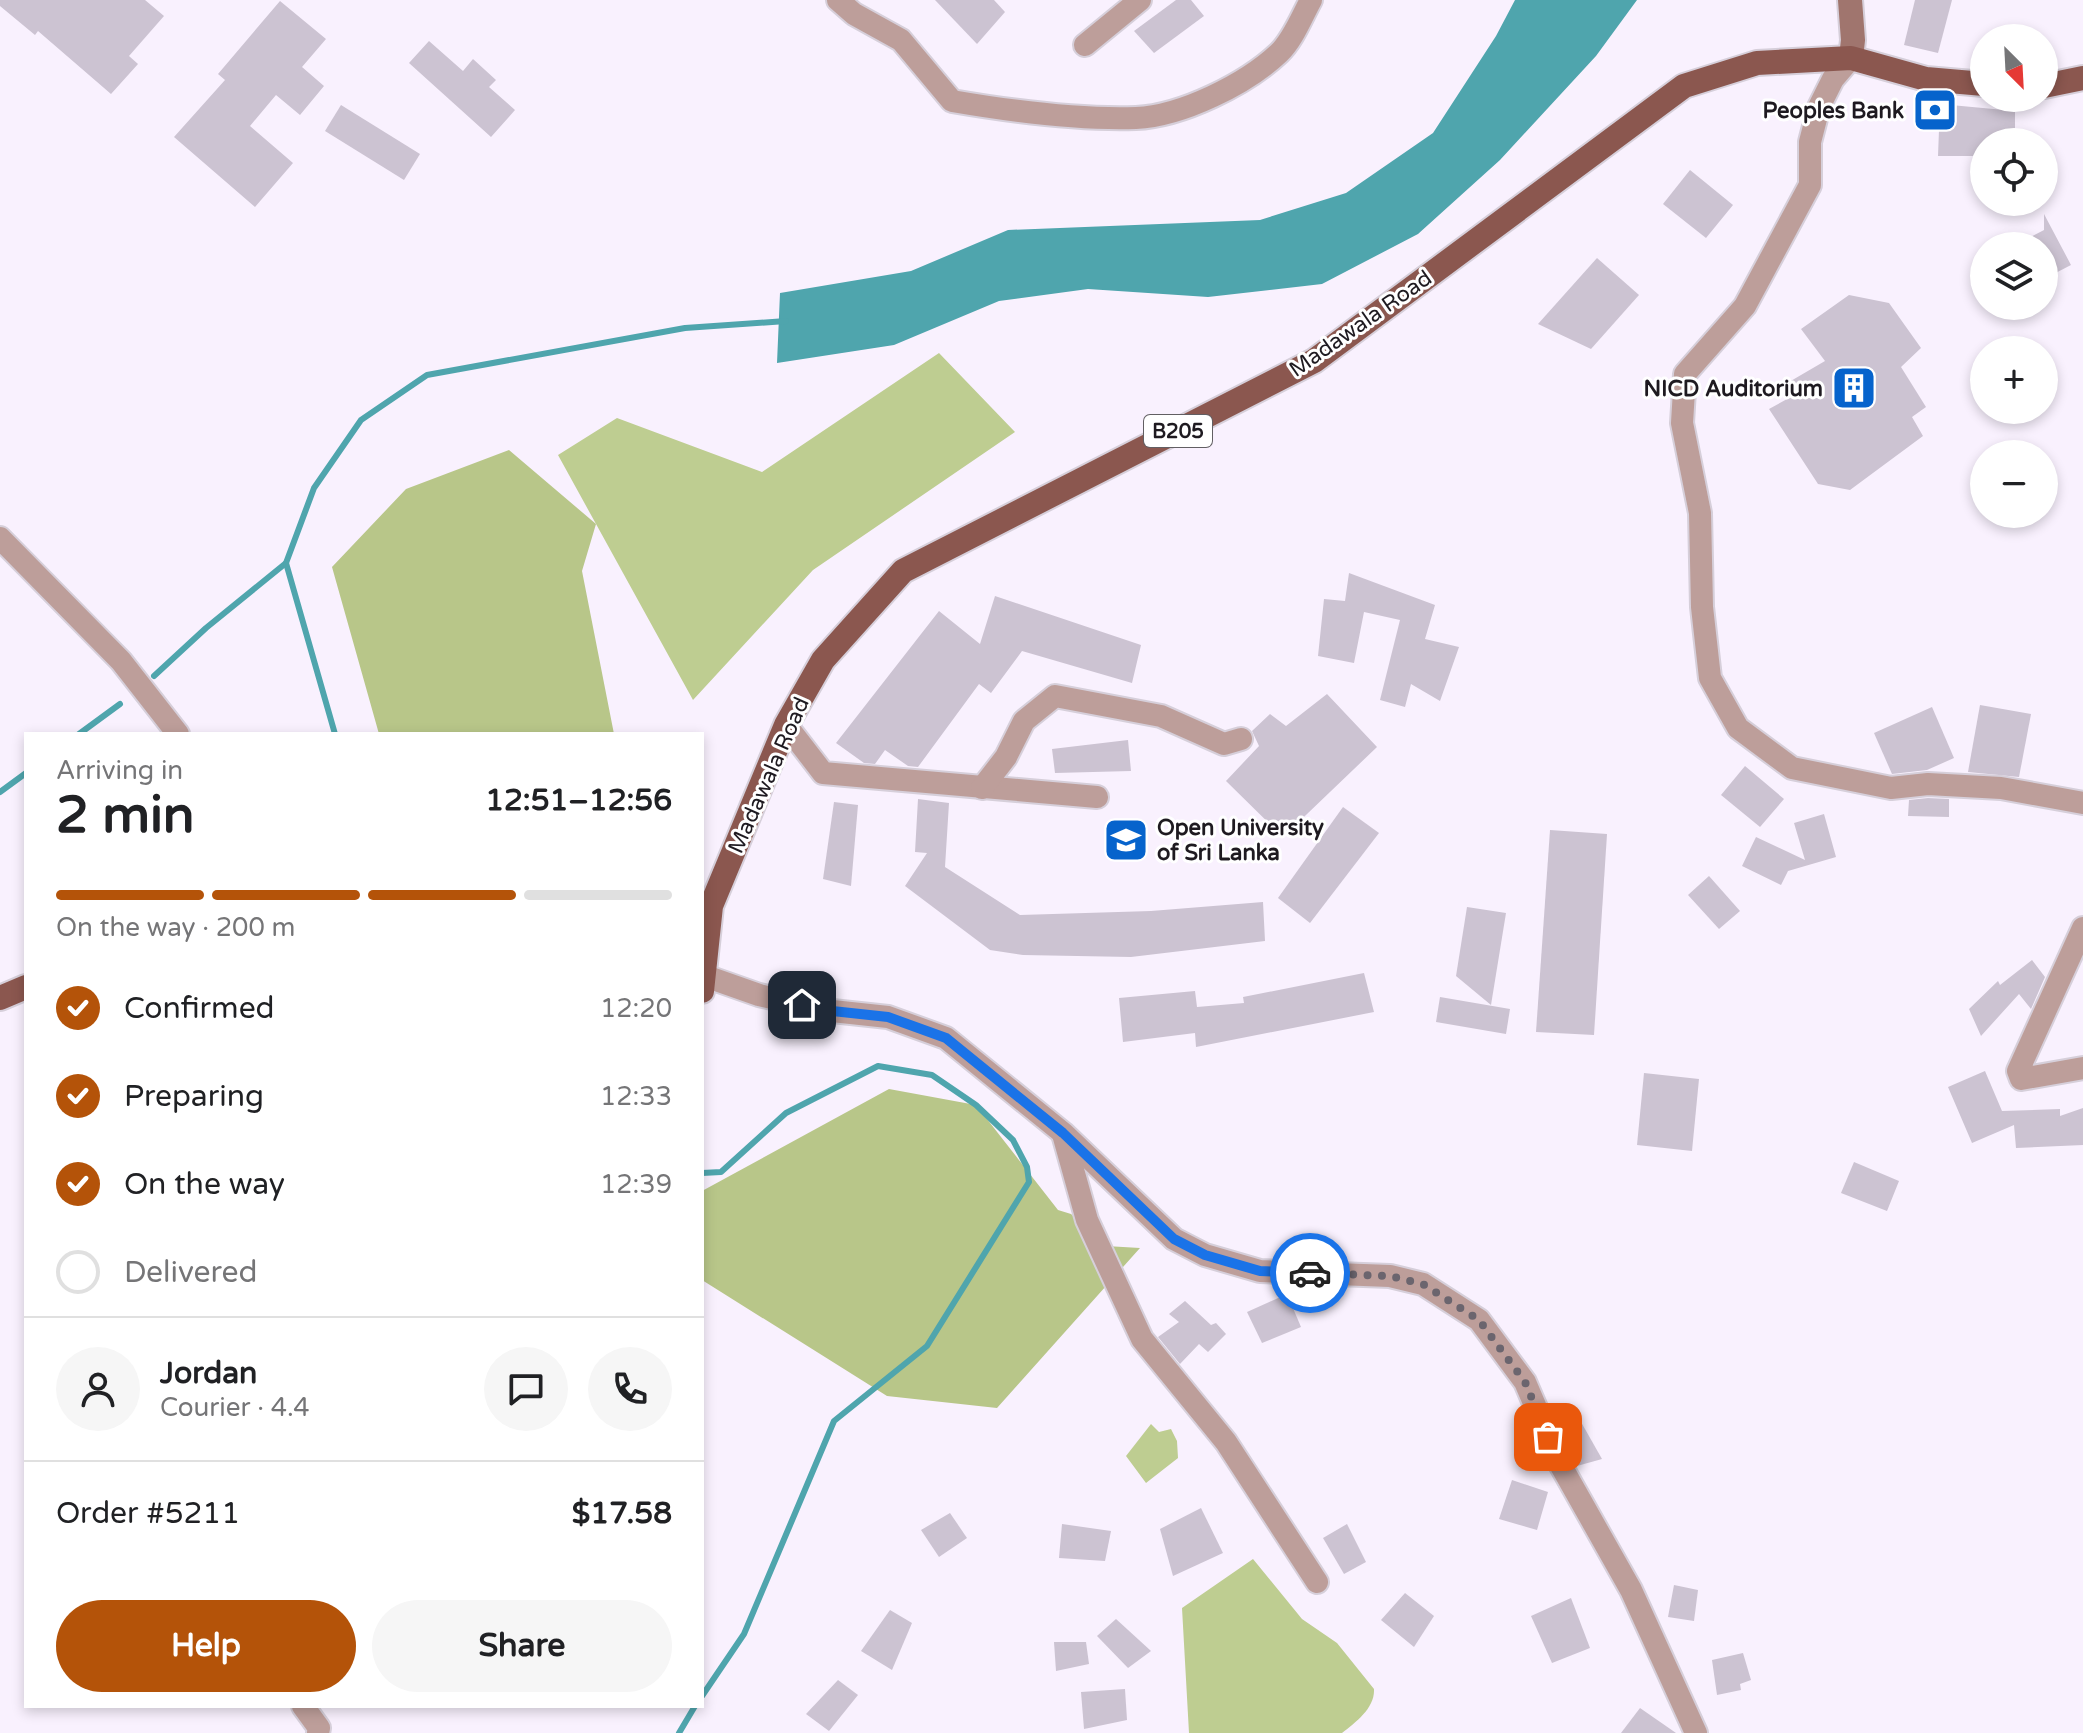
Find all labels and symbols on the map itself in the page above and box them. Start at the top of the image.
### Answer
north arrow [1970,24,2058,112]
bank icon: Peoples Bank [1911,86,1959,134]
place label: Peoples Bank [1763,98,1904,124]
street label: Madawala Road [1284,265,1437,383]
building icon: NICD Auditorium [1830,364,1878,412]
place label: NICD Auditorium [1644,376,1823,402]
road number: B205 [1144,415,1212,447]
street label: Madawala Road [723,693,815,858]
place label: Open University of Sri Lanka [1157,815,1324,866]
school or university icon: Open University of Sri Lanka [1102,816,1150,864]
pin [768,971,836,1039]
courier [1270,1233,1350,1313]
pin [1514,1403,1582,1471]

